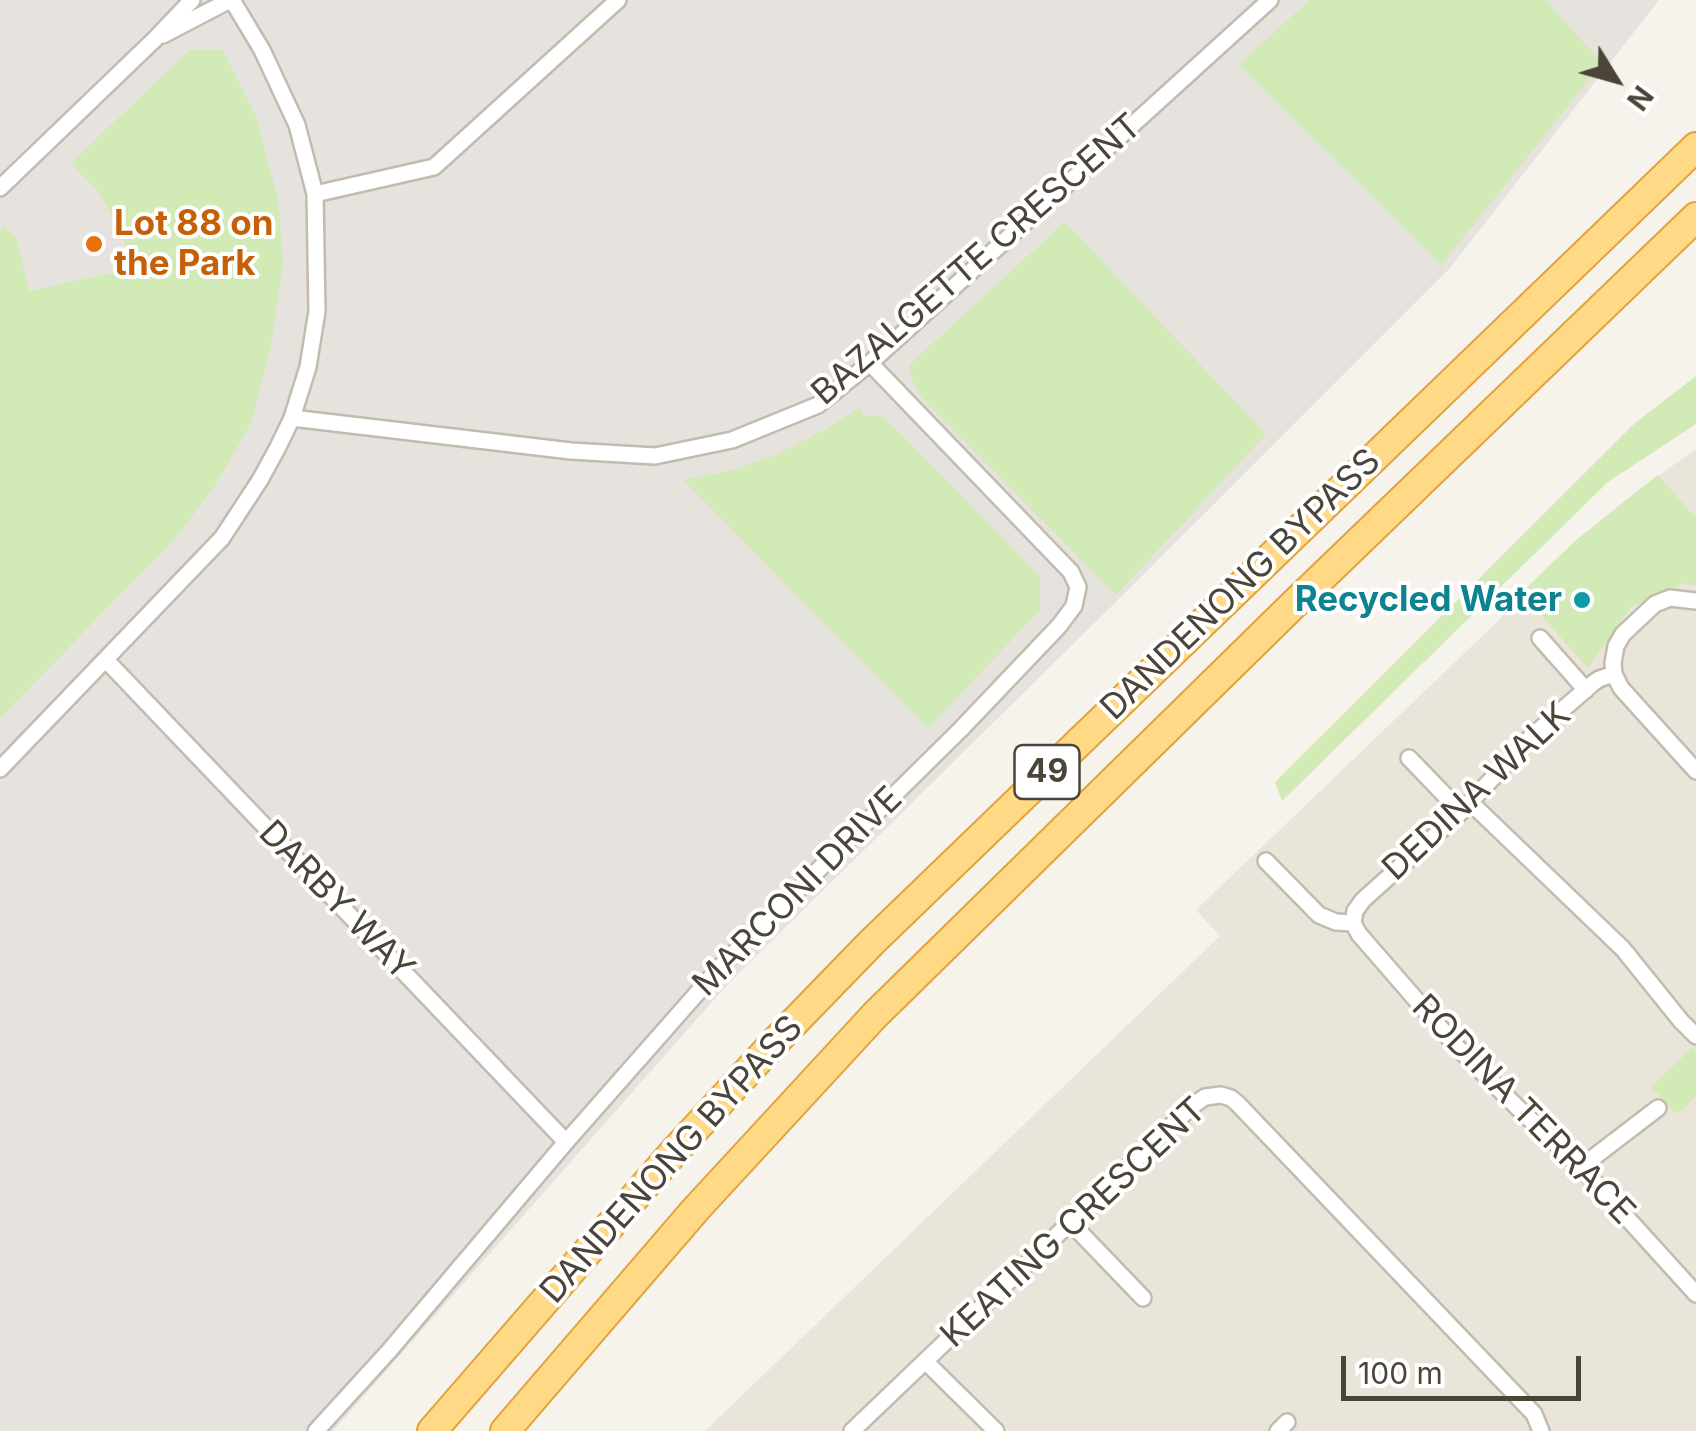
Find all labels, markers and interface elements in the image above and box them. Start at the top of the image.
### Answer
north arrow [1566,30,1666,130]
text: N [1620,79,1660,117]
street label: BAZALGETTE CRESCENT [804,106,1150,414]
place label: Lot 88 on the Park [114,203,273,285]
marker: Lot 88 on the Park [83,233,105,255]
street label: DANDENONG BYPASS [1093,441,1389,729]
place label: Recycled Water [1295,579,1562,621]
marker: Recycled Water [1571,589,1593,611]
street label: DEDINA WALK [1374,694,1580,890]
road number: 49 [1014,745,1080,799]
street label: MARCONI DRIVE [685,779,911,1005]
street label: DARBY WAY [250,813,422,989]
street label: RODINA TERRACE [1403,987,1643,1233]
street label: DANDENONG BYPASS [532,1008,812,1312]
street label: KEATING CRESCENT [933,1089,1215,1357]
scale bar [1346,1336,1586,1398]
text: 100 m [1358,1355,1443,1391]

